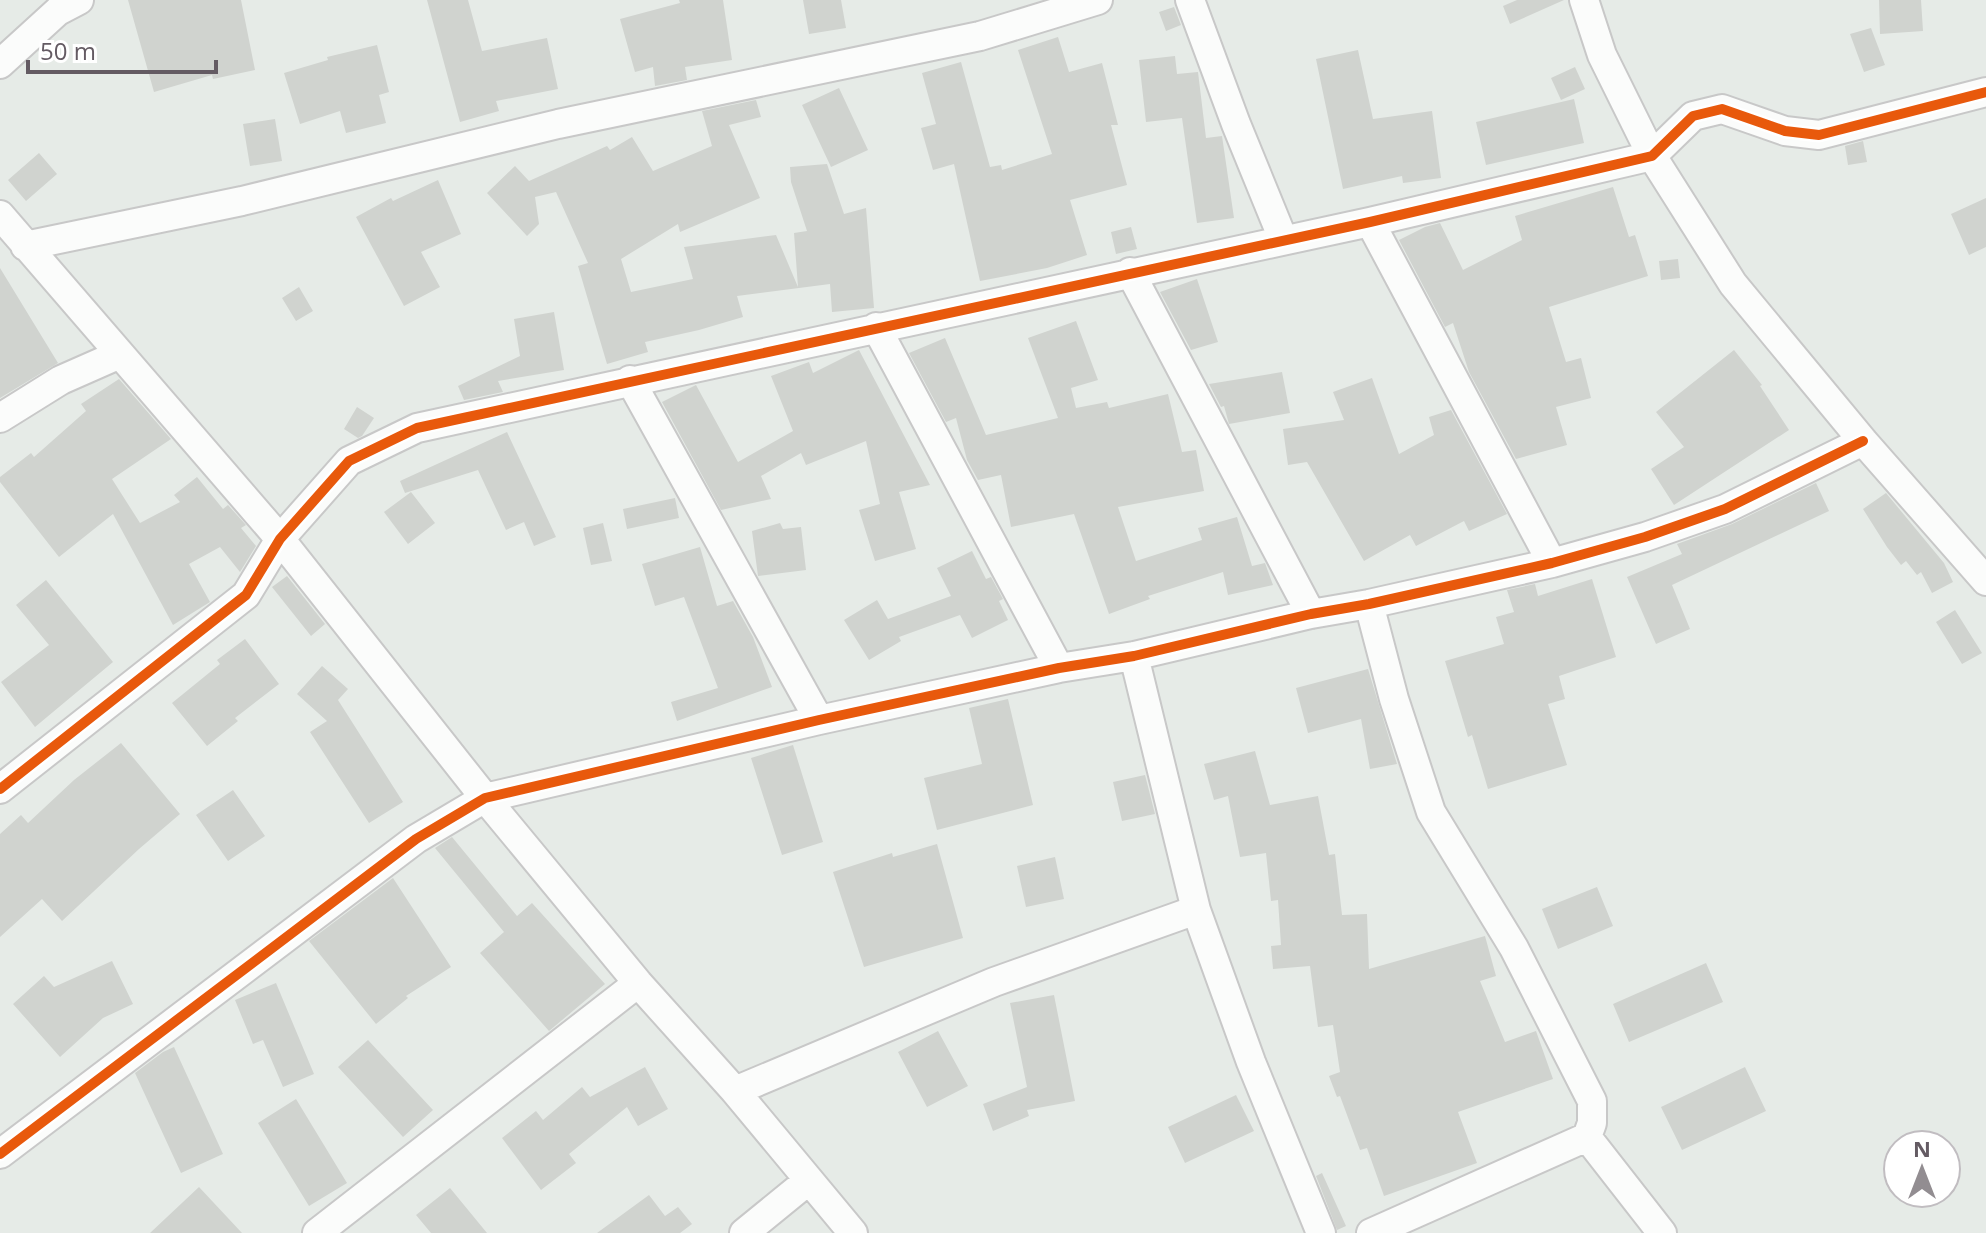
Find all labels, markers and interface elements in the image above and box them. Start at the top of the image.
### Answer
scale bar [28,24,216,74]
text: 50 m [40,34,96,67]
north arrow [1882,1129,1962,1209]
text: N [1913,1133,1931,1163]

